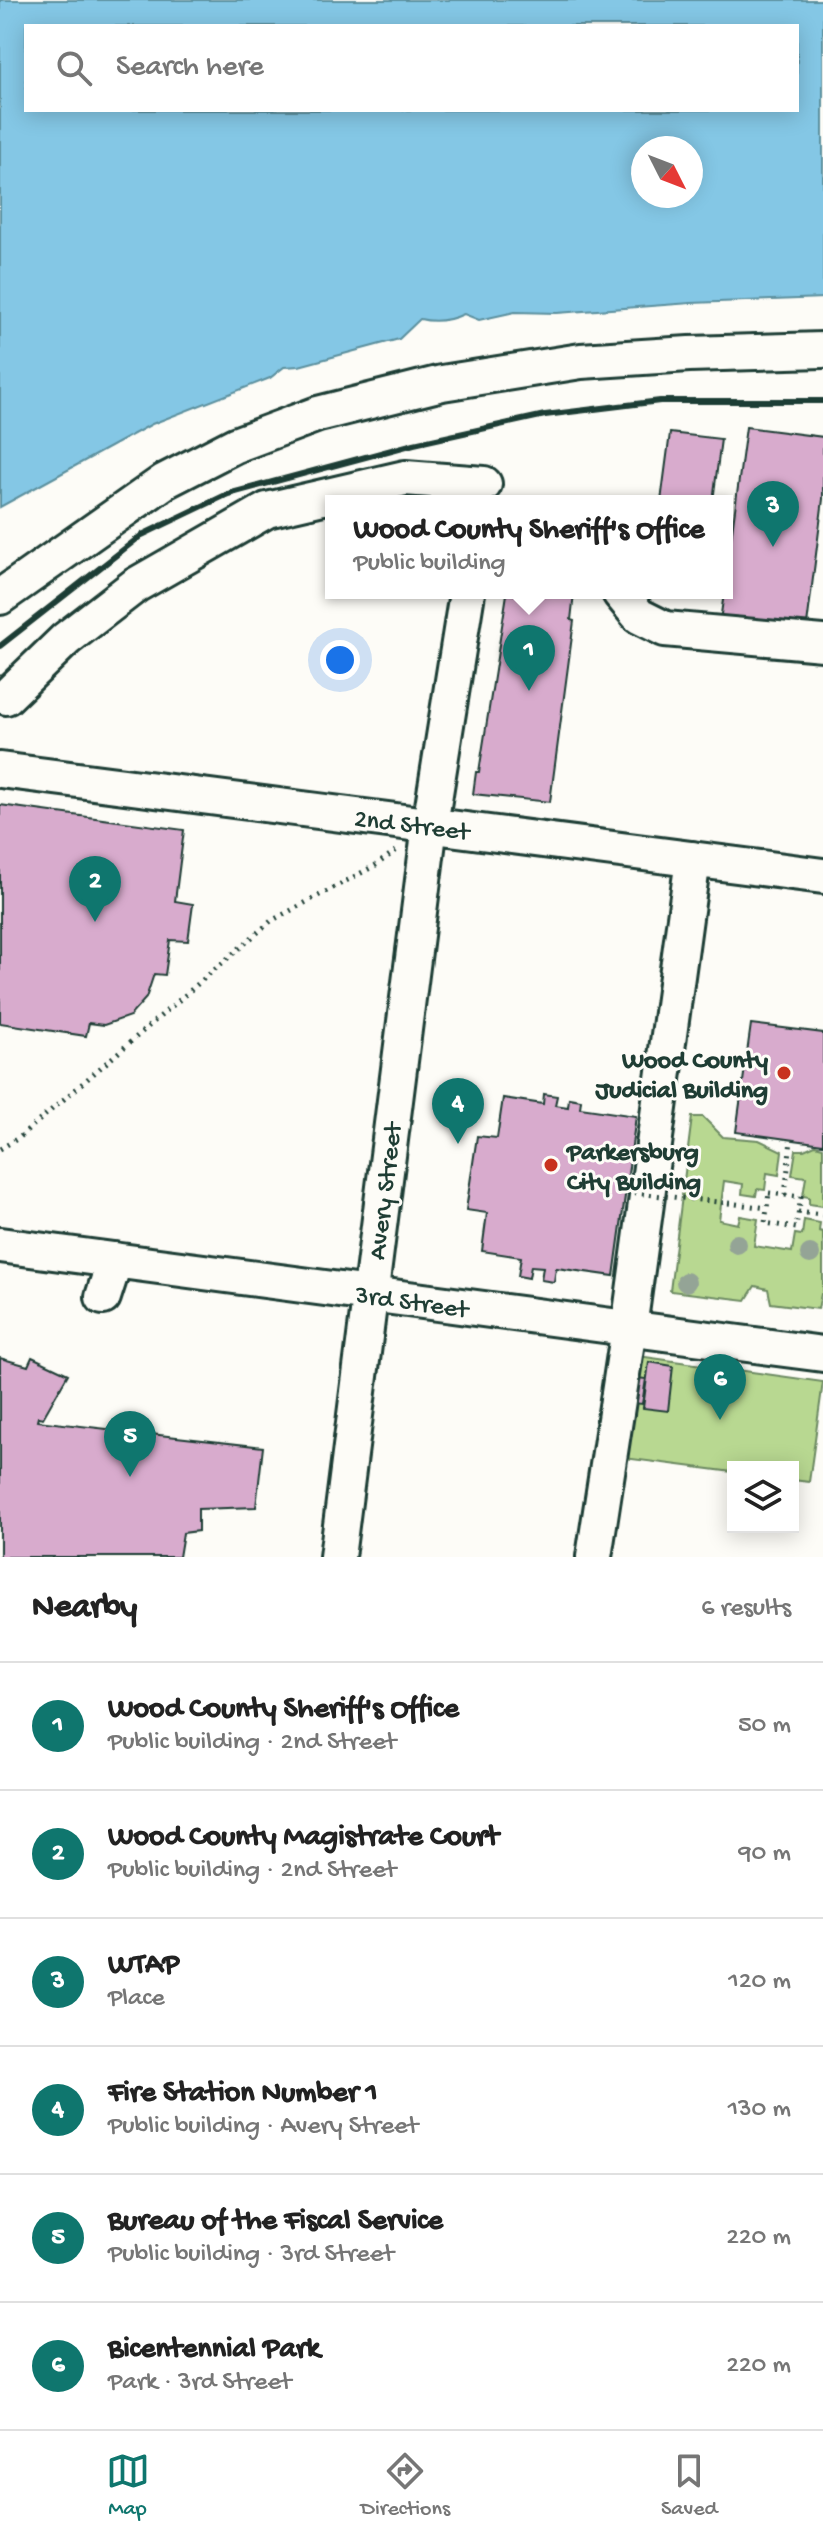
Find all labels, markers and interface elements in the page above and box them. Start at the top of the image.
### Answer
search box [24,24,799,112]
icon: search [52,46,96,90]
text: Search here [116,51,264,86]
north arrow [631,136,703,208]
pin: 3 [747,481,799,547]
popup [325,495,733,599]
text: Wood County Sheriff's Office [354,514,705,549]
text: Public building [354,549,505,580]
pin: 1 [503,625,555,691]
your location [320,640,360,680]
street label: 2nd Street [352,805,473,850]
pin: 2 [69,856,121,922]
place label: Wood County Judicial Building [594,1047,768,1108]
marker: Wood County Judicial Building [775,1064,793,1082]
pin: 4 [432,1078,484,1144]
street label: Avery Street [364,1119,412,1262]
place label: Parkersburg City Building [565,1139,701,1200]
marker: Parkersburg City Building [542,1156,560,1174]
street label: 3rd Street [352,1281,472,1328]
pin: 6 [694,1354,746,1420]
pin: 5 [104,1411,156,1477]
map controls [727,1461,799,1533]
button: layers [727,1461,799,1533]
text: Nearby [32,1589,137,1629]
text: 6 results [701,1594,791,1625]
text: Wood County Sheriff's Office [108,1693,459,1728]
text: 1 [53,1711,63,1742]
text: 50 m [738,1711,791,1742]
text: Public building · 2nd Street [108,1728,396,1759]
text: Wood County Magistrate Court [108,1821,499,1856]
text: 2 [52,1839,64,1870]
text: 90 m [739,1839,791,1870]
text: Public building · 2nd Street [108,1856,396,1887]
text: WTAP [108,1949,179,1984]
text: 3 [51,1967,65,1998]
text: 120 m [728,1967,791,1998]
text: Place [108,1984,165,2015]
text: Fire Station Number 1 [108,2077,378,2112]
text: 4 [52,2095,64,2126]
text: 130 m [728,2095,791,2126]
text: Public building · Avery Street [108,2112,418,2143]
text: Bureau of the Fiscal Service [108,2205,443,2240]
text: 5 [51,2223,65,2254]
text: 220 m [726,2223,791,2254]
text: Public building · 3rd Street [108,2240,394,2271]
text: Bicentennial Park [108,2333,320,2368]
text: 6 [51,2351,65,2382]
text: 220 m [726,2351,791,2382]
text: Park · 3rd Street [108,2368,291,2399]
tab: Map [106,2449,150,2523]
tab: Directions [361,2449,450,2523]
tab: Saved [661,2449,717,2523]

